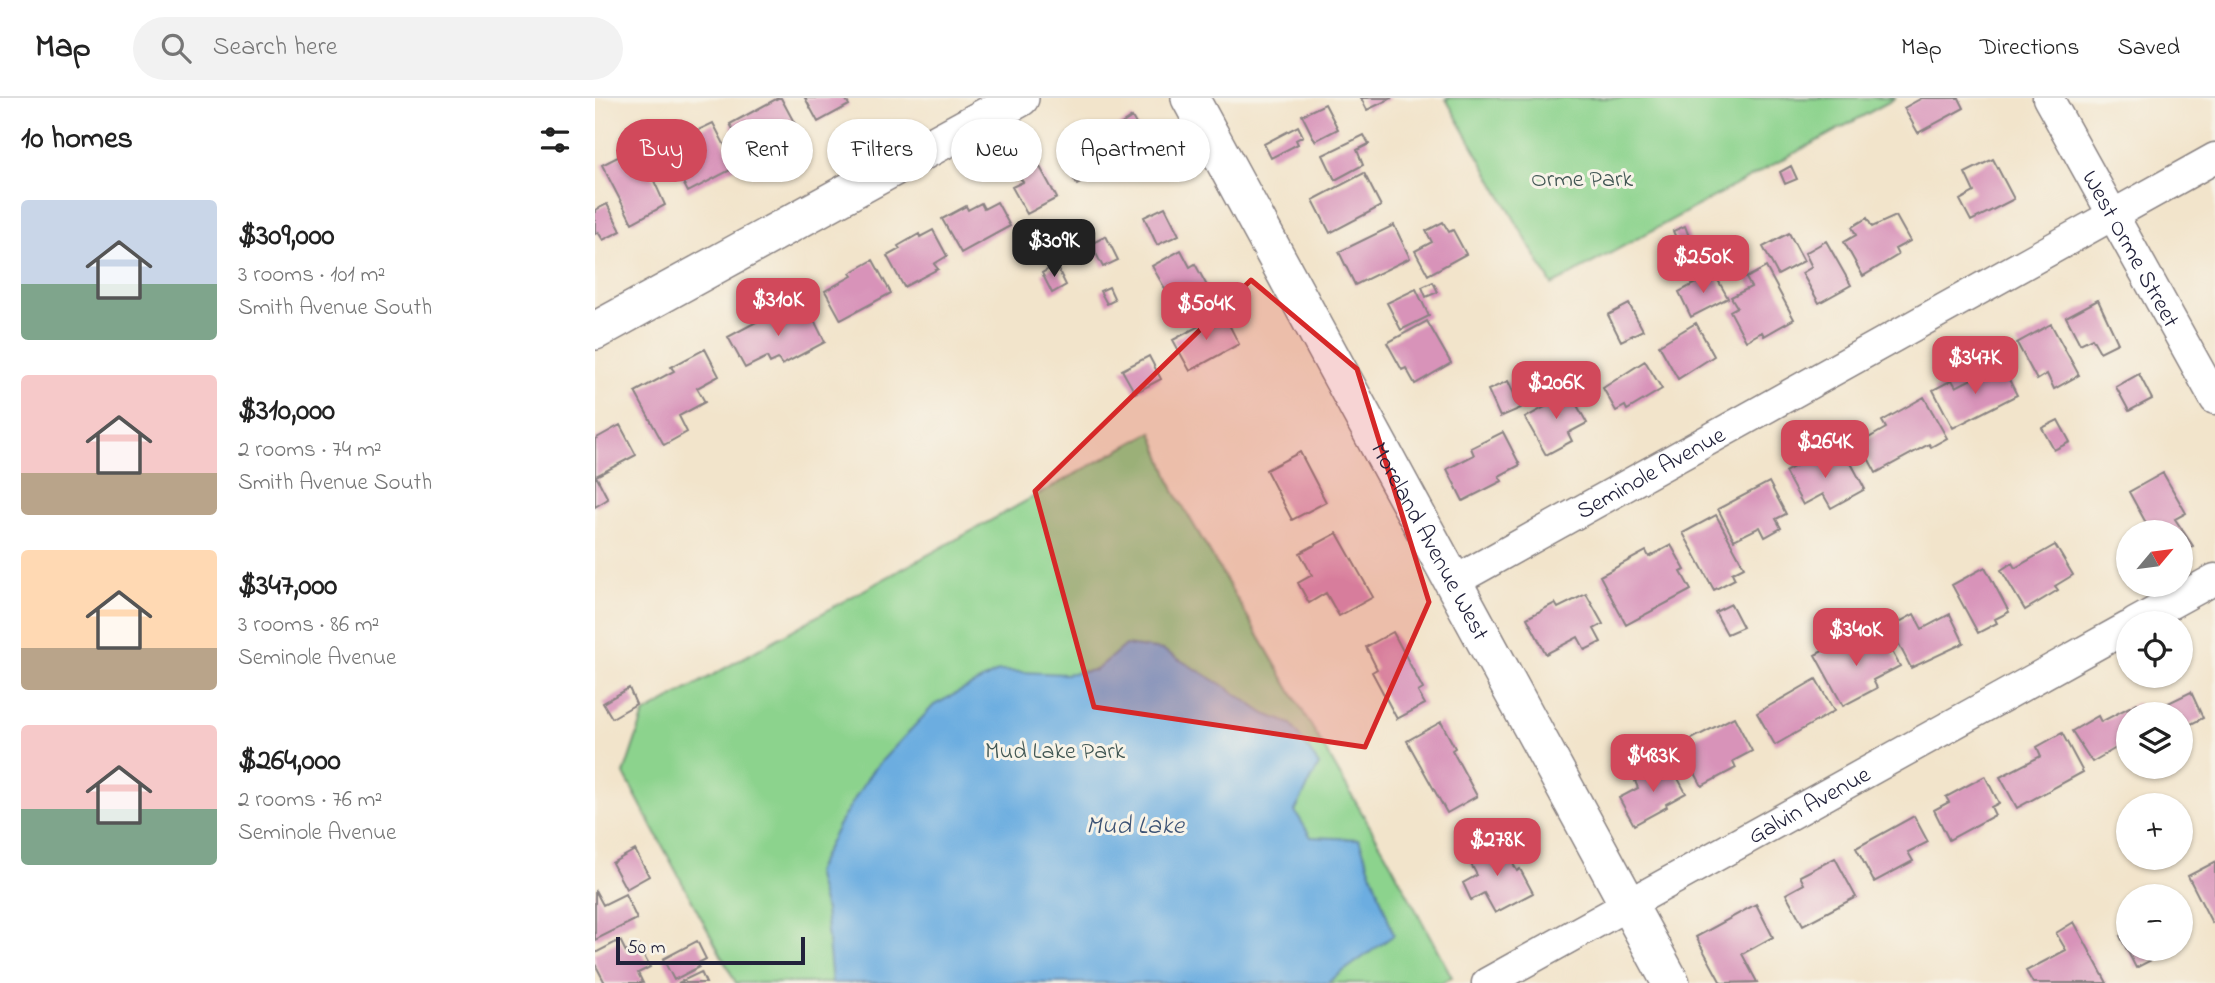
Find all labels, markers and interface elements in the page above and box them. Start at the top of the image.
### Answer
search box [133,17,623,80]
text: Map [35,24,91,72]
icon: search [157,29,195,67]
text: Search here [213,29,337,67]
text: Map [1901,31,1942,66]
text: Directions [1980,31,2079,66]
text: Saved [2117,31,2180,66]
text: 10 homes [21,118,133,162]
chip: Buy [616,119,707,182]
chip: Rent [721,119,813,182]
chip: Filters [827,119,937,182]
chip: New [951,119,1042,182]
chip: Apartment [1056,119,1210,182]
icon: filters [536,121,574,159]
park label: Orme Park [1531,163,1633,198]
street label: West Orme Street [2072,165,2187,335]
text: $309,000 [238,215,335,259]
pin: $309K [1005,220,1103,279]
text: $309K [1028,225,1080,258]
icon: home [77,228,161,312]
pin: $250K [1654,236,1752,295]
text: $250K [1673,241,1733,274]
text: 3 rooms · 101 m² [238,259,385,292]
pin: $310K [729,278,827,338]
pin: $504K [1157,282,1255,342]
text: $310K [752,284,804,317]
text: $504K [1177,288,1235,321]
text: Smith Avenue South [238,292,432,325]
pin: $347K [1926,336,2024,396]
text: $347K [1948,342,2002,375]
pin: $206K [1507,362,1605,421]
text: $206K [1528,367,1584,400]
text: $310,000 [238,390,335,434]
icon: home [77,403,161,487]
street label: Seminole Avenue [1571,419,1733,530]
pin: $264K [1776,420,1874,480]
text: $264K [1797,426,1853,459]
text: 2 rooms · 74 m² [238,434,382,467]
street label: Moreland Avenue West [1360,437,1497,648]
text: Smith Avenue South [238,467,432,500]
north arrow [2116,520,2193,597]
map controls [2116,520,2193,961]
text: $347,000 [238,565,337,609]
icon: home [77,578,161,662]
pin: $340K [1807,608,1905,668]
text: 3 rooms · 86 m² [238,609,379,642]
button: locate [2116,611,2193,688]
text: $340K [1829,614,1883,647]
text: Seminole Avenue [238,642,396,675]
button: layers [2116,702,2193,779]
pin: $483K [1604,734,1702,794]
park label: Mud Lake Park [985,735,1126,770]
text: $264,000 [238,740,341,784]
text: $483K [1627,740,1679,773]
icon: home [77,753,161,837]
street label: Galvin Avenue [1742,758,1878,855]
text: 2 rooms · 76 m² [238,784,382,817]
button: + [2116,793,2193,870]
water label: Mud Lake [1086,808,1186,846]
text: Seminole Avenue [238,817,396,850]
pin: $278K [1448,818,1546,878]
text: $278K [1470,824,1524,857]
button: − [2116,884,2193,961]
scale bar [616,934,805,966]
text: 50 m [627,935,666,962]

